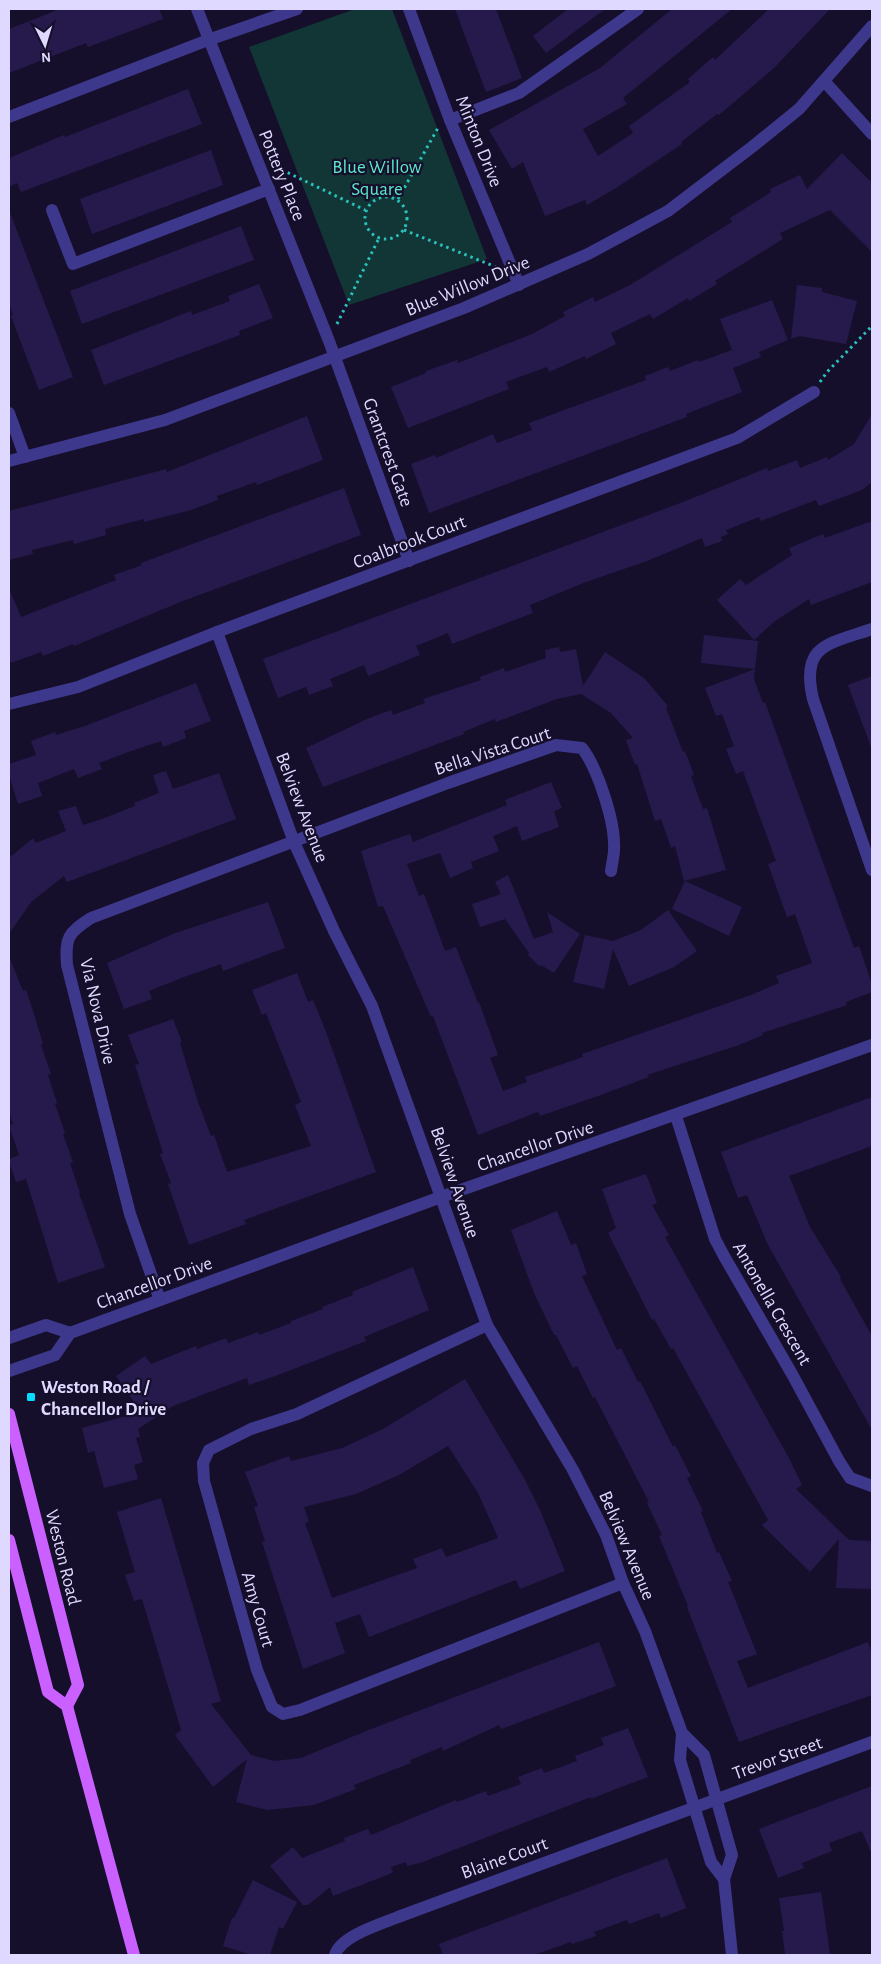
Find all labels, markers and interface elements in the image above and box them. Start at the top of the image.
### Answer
north arrow [20,20,70,70]
text: N [41,50,52,64]
street label: Minton Drive [452,93,506,190]
street label: Pottery Place [255,127,308,224]
park label: Blue Willow Square [332,158,422,199]
street label: Blue Willow Drive [403,253,532,320]
street label: Grantcrest Gate [359,396,416,509]
street label: Coalbrook Court [351,512,468,573]
street label: Bella Vista Court [432,724,553,779]
street label: Belview Avenue [272,750,331,865]
street label: Via Nova Drive [76,957,119,1066]
street label: Chancellor Drive [475,1118,596,1175]
street label: Belview Avenue [427,1124,482,1241]
street label: Antonella Crescent [729,1239,815,1369]
street label: Chancellor Drive [94,1254,215,1313]
place label: Weston Road / Chancellor Drive [41,1378,166,1419]
marker: Weston Road / Chancellor Drive [25,1391,37,1403]
street label: Belview Avenue [595,1488,658,1603]
street label: Weston Road [42,1508,84,1607]
street label: Amy Court [238,1570,277,1649]
street label: Trevor Street [730,1733,825,1783]
street label: Blaine Court [459,1834,550,1883]

